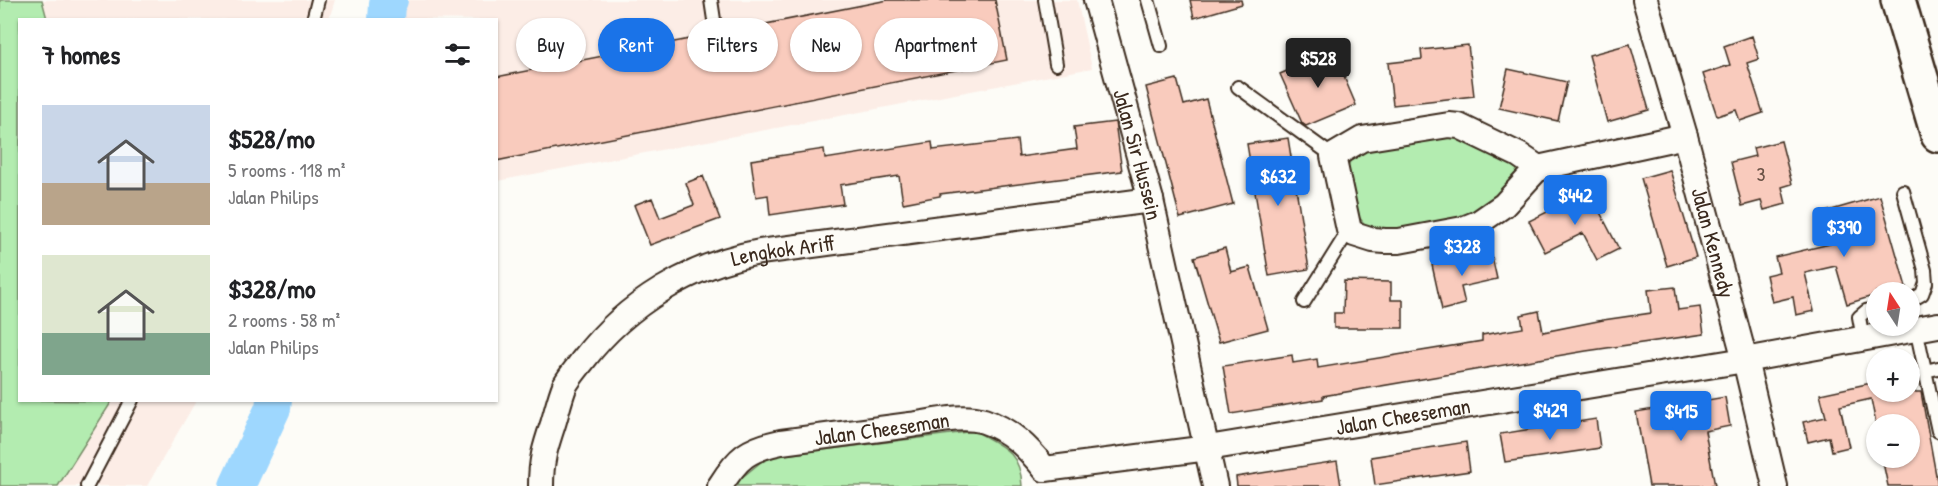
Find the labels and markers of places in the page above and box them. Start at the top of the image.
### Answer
pin: $528 [1282,38,1354,89]
pin: $632 [1242,156,1314,207]
pin: $442 [1539,175,1611,226]
pin: $390 [1808,207,1880,258]
pin: $328 [1426,226,1498,277]
pin: $429 [1514,390,1586,441]
pin: $415 [1645,391,1717,442]

